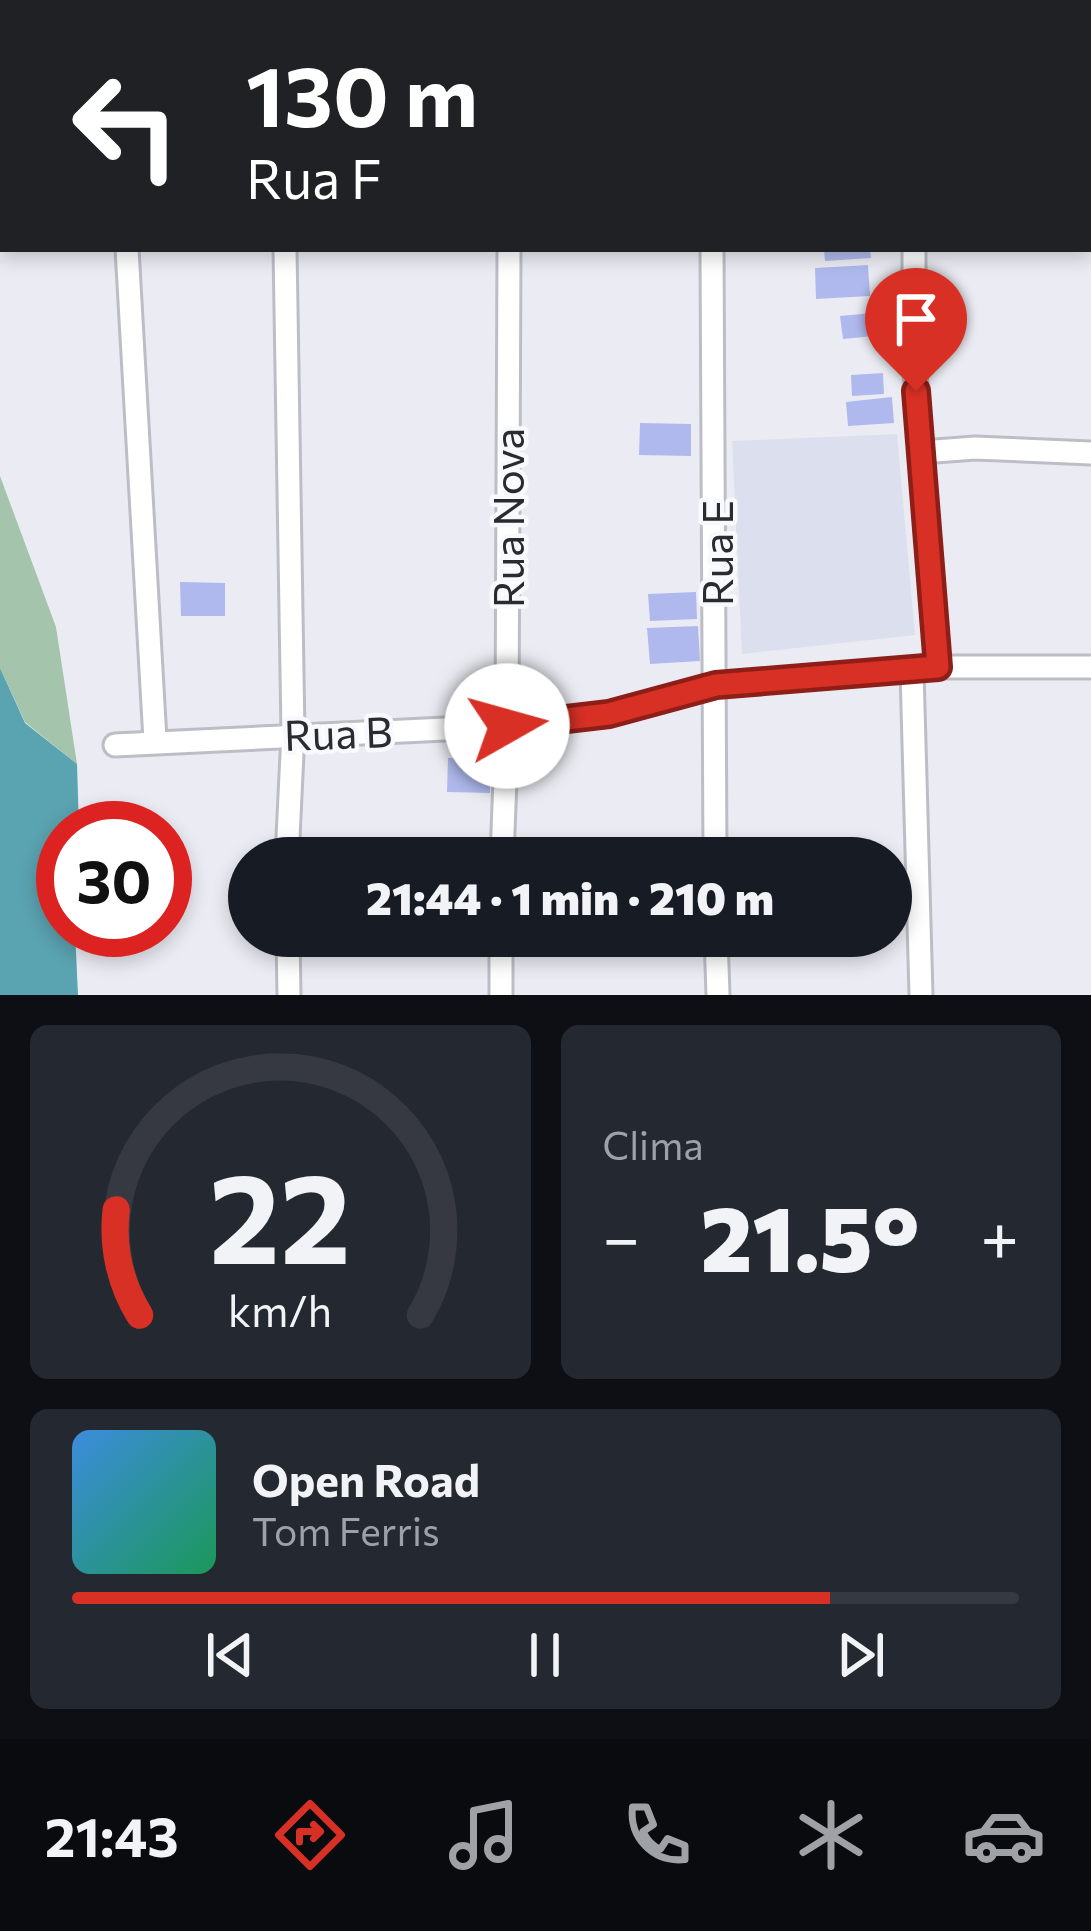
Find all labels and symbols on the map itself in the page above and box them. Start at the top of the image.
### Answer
pin [865,268,967,391]
street label: Rua Nova [481,428,533,608]
street label: Rua E [690,500,742,606]
position arrow [444,663,570,789]
street label: Rua B [283,704,393,760]
speed limit sign: 30 [36,801,192,957]

